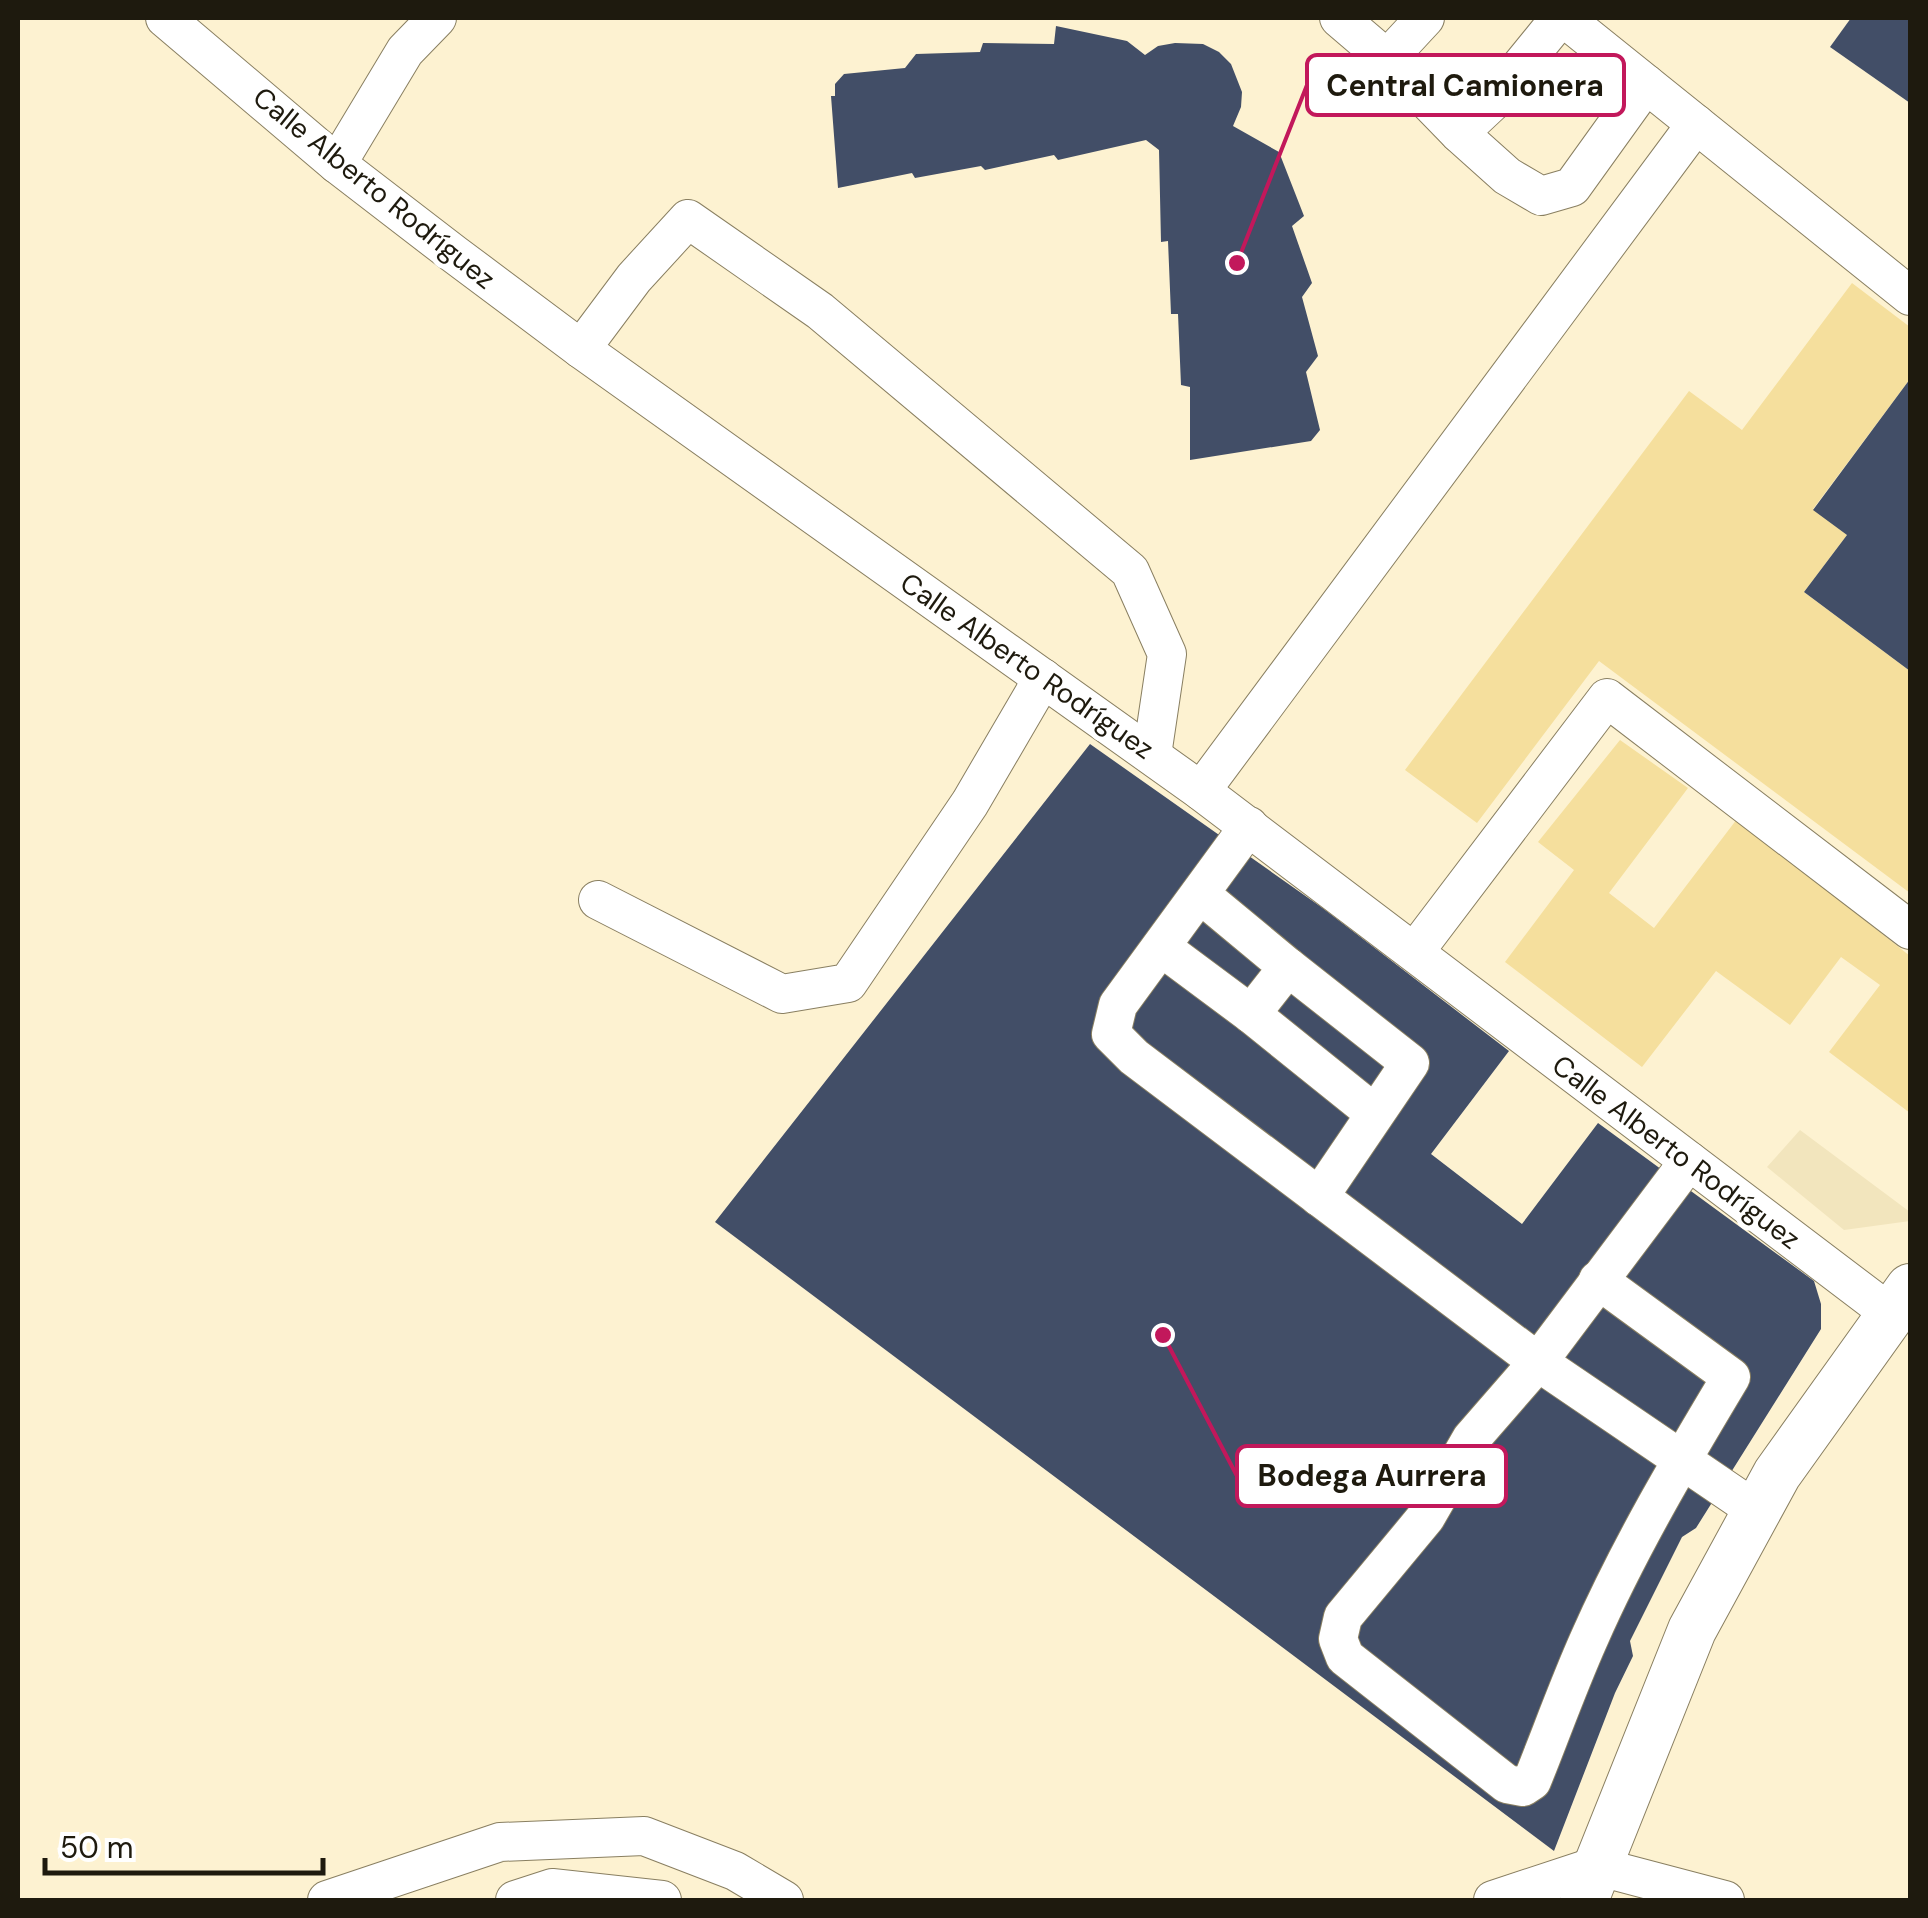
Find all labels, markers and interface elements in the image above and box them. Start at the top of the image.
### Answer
callout: Central Camionera [1307,55,1624,115]
text: Central Camionera [1326,66,1604,105]
street label: Calle Alberto Rodríguez [245,79,503,297]
street label: Calle Alberto Rodríguez [893,564,1161,768]
street label: Calle Alberto Rodríguez [1545,1047,1807,1257]
callout: Bodega Aurrera [1237,1446,1506,1506]
text: Bodega Aurrera [1258,1456,1486,1495]
scale bar [45,1813,322,1875]
text: 50 m [60,1828,134,1867]

